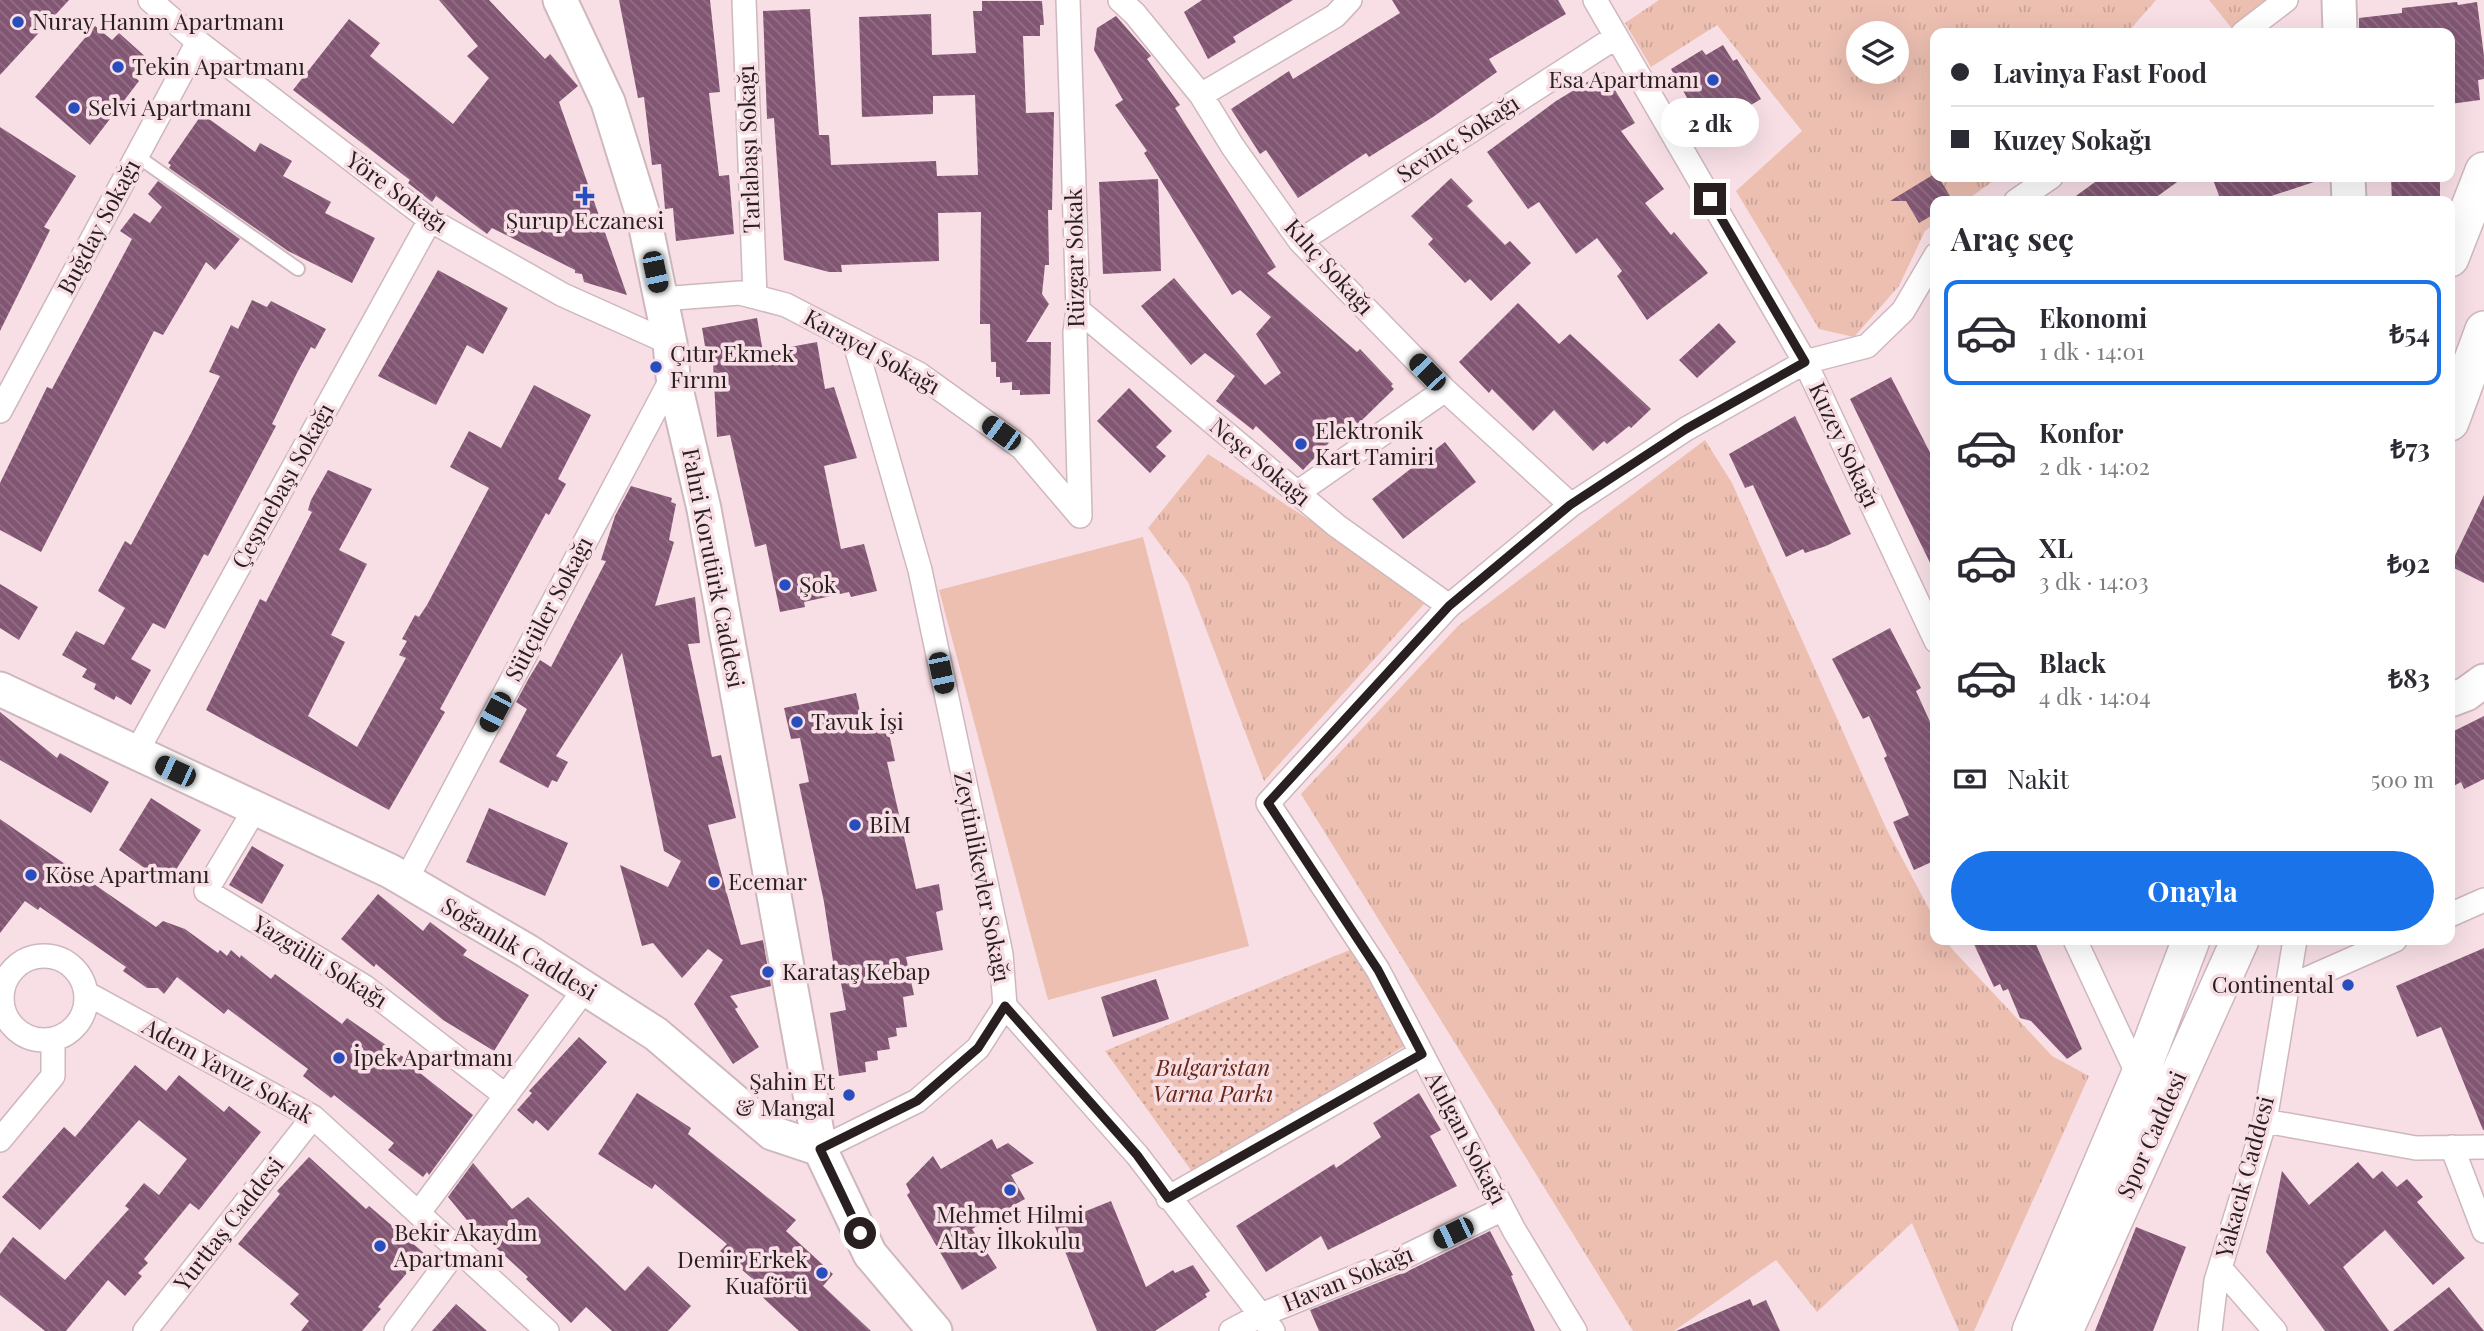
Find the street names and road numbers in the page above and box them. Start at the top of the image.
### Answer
street label: Tarlabaşı Sokağı [729,64,766,234]
street label: Sevinç Sokağı [1390,86,1525,189]
street label: Yöre Sokağı [340,143,455,239]
street label: Buğday Sokağı [49,153,146,299]
street label: Rüzgar Sokak [1057,188,1090,328]
street label: Kılıç Sokağı [1279,211,1382,321]
street label: Karayel Sokağı [799,301,946,401]
street label: Kuzey Sokağı [1803,377,1888,512]
street label: Çeşmebaşı Sokağı [223,397,340,573]
street label: Neşe Sokağı [1204,410,1318,512]
street label: Fahri Korutürk Caddesi [676,445,753,691]
street label: Sütçüler Sokağı [497,530,599,686]
street label: Zeytinlikevler Sokağı [948,769,1019,985]
street label: Soğanlık Caddesi [436,889,603,1007]
street label: Yazgülü Sokağı [247,906,394,1015]
street label: Adem Yavuz Sokak [137,1009,320,1130]
street label: Atılgan Sokağı [1419,1065,1515,1209]
street label: Spor Caddesi [2109,1065,2193,1203]
street label: Yakacık Caddesi [2207,1092,2280,1262]
street label: Yurttaş Caddesi [165,1149,290,1297]
street label: Havan Sokağı [1278,1237,1418,1318]

